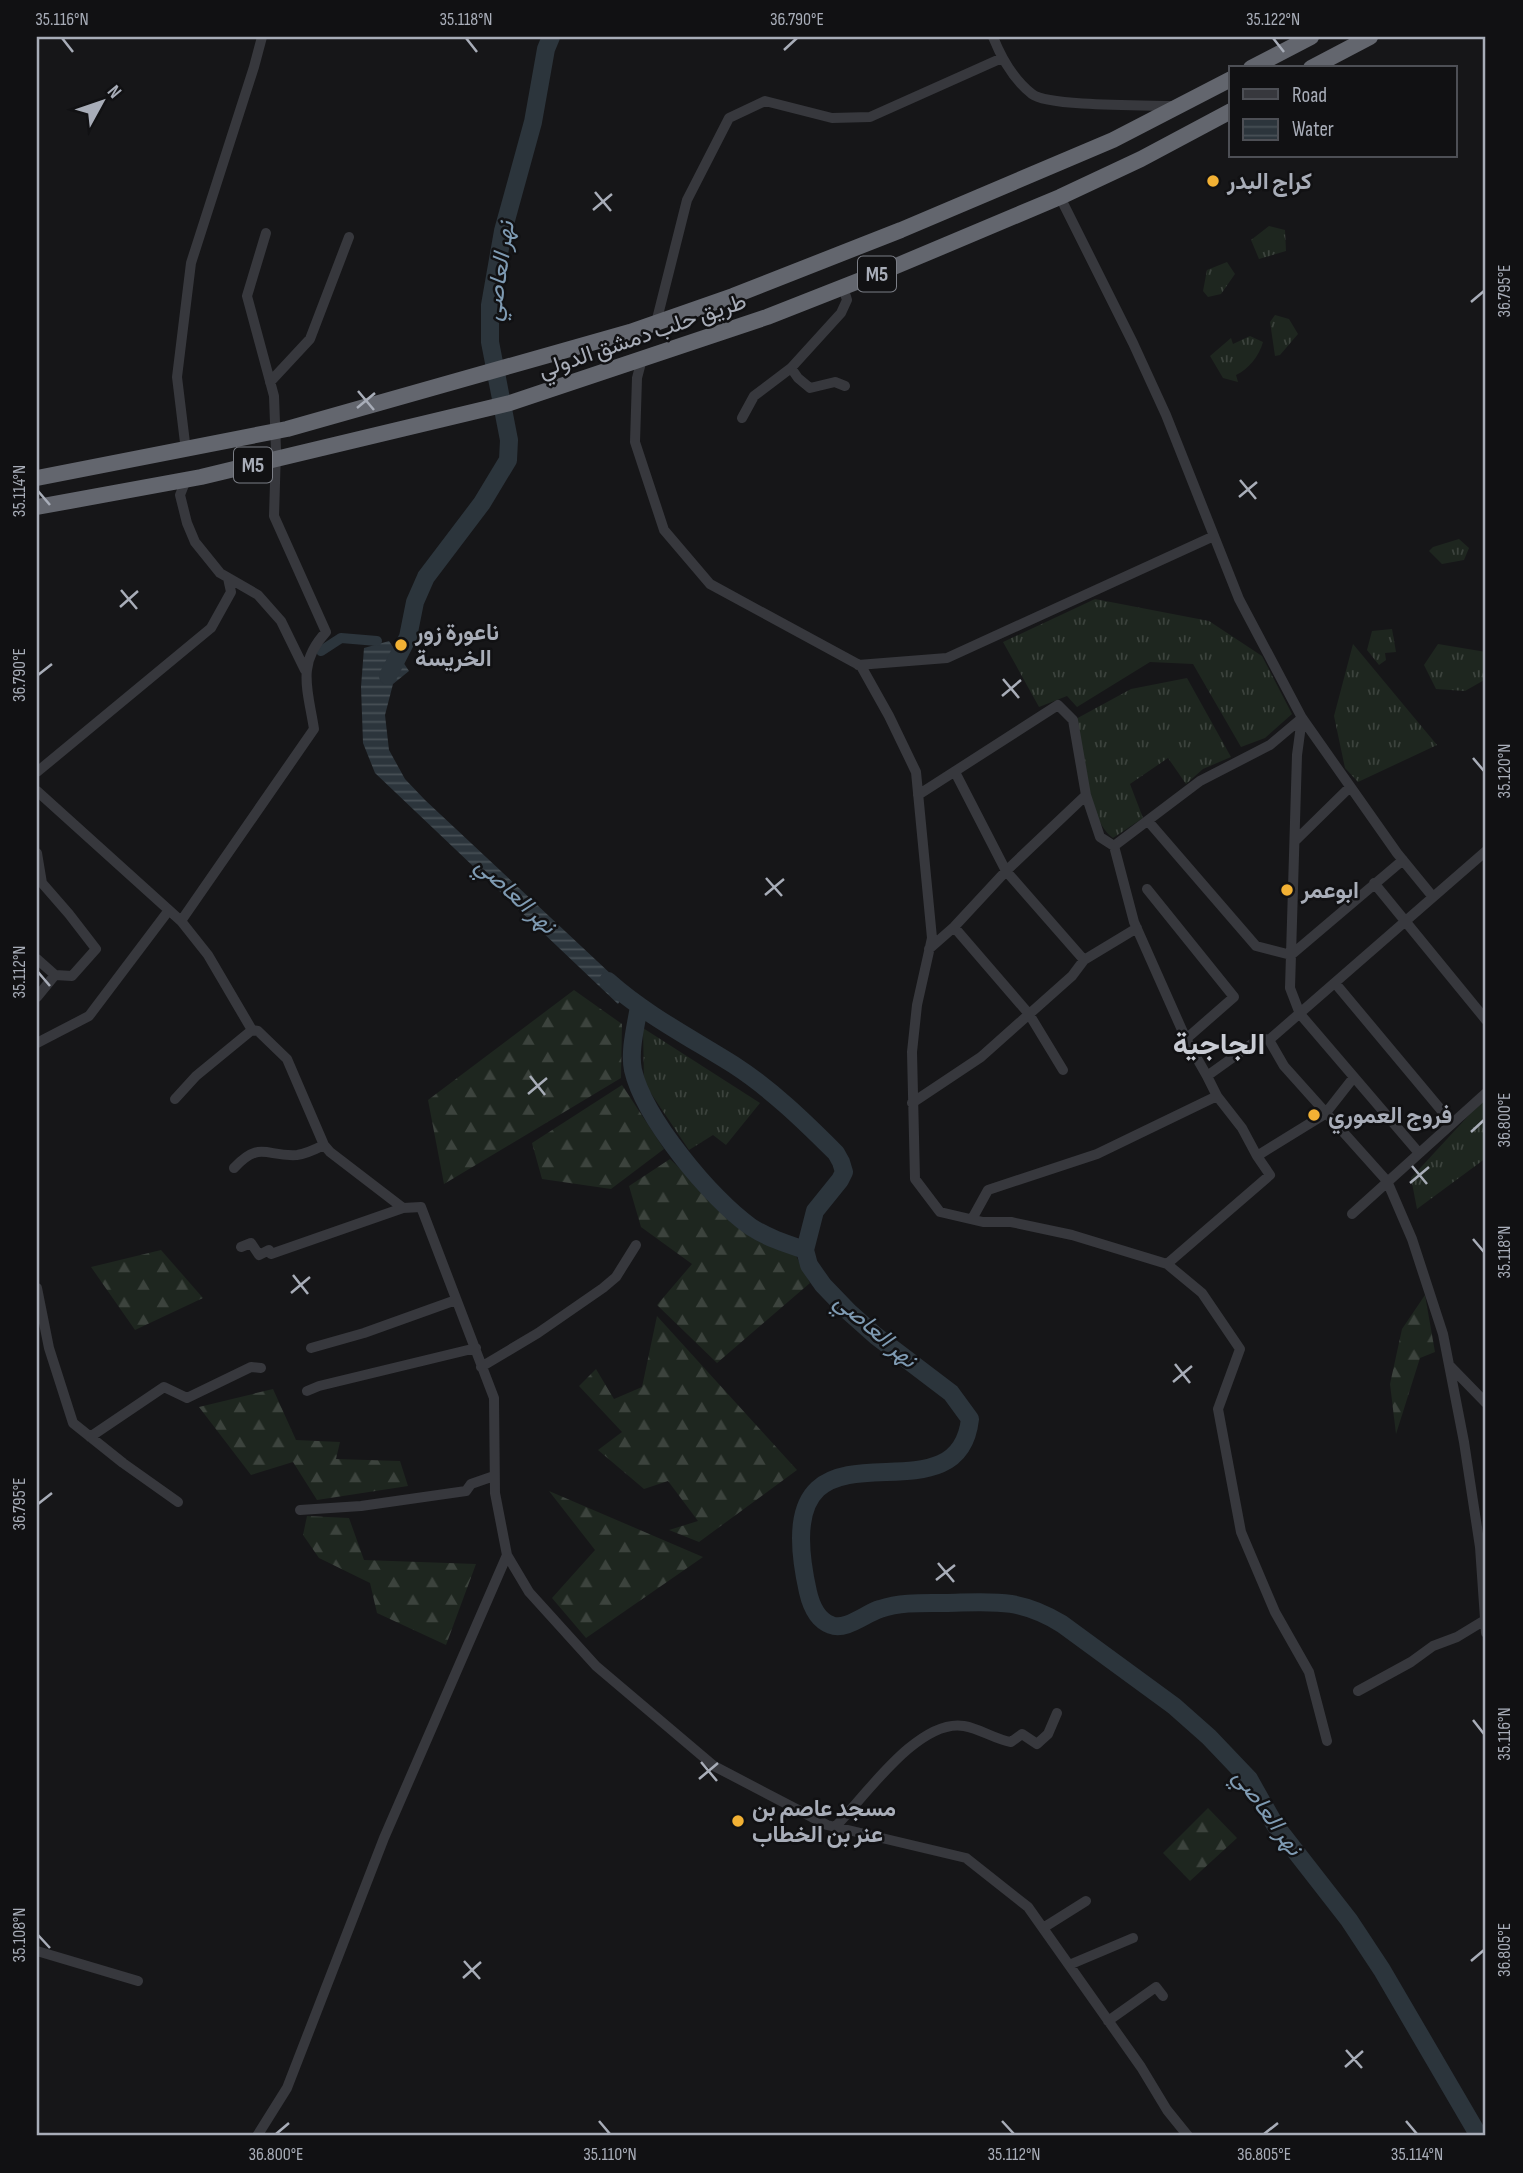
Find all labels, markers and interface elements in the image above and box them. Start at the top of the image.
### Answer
text: 35.116°N [35,9,89,30]
text: 35.118°N [439,9,493,30]
text: 36.790°E [770,9,824,30]
text: 35.122°N [1246,9,1300,30]
north arrow [66,66,136,136]
legend [1229,66,1456,158]
text: N [102,81,126,103]
text: Road [1292,83,1327,108]
text: Water [1292,117,1334,142]
place label: كراج البدر [1226,168,1312,197]
marker: كراج البدر [1205,173,1221,189]
water label: نهر العاصي [478,218,525,323]
road number: M5 [858,256,896,292]
text: 36.795°E [1494,264,1515,318]
street label: طريق حلب دمشق الدولي [535,287,751,389]
road number: M5 [234,448,272,482]
text: 35.114°N [9,465,30,517]
place label: ناعورة زور الخريسة [414,619,499,673]
marker: ناعورة زور الخريسة [393,637,409,653]
text: 36.790°E [9,648,30,702]
text: 35.120°N [1494,744,1515,798]
water label: نهر العاصي [466,851,563,944]
place label: ابوعمر [1300,877,1359,905]
marker: ابوعمر [1279,882,1295,898]
text: 35.112°N [9,945,30,999]
district label: الجاجية [1173,1027,1265,1063]
text: 36.800°E [1494,1092,1515,1148]
place label: فروج العموري [1328,1102,1452,1134]
marker: فروج العموري [1306,1107,1322,1123]
text: 35.118°N [1494,1225,1515,1279]
water label: نهر العاصي [826,1287,924,1378]
text: 36.795°E [9,1477,30,1531]
text: 35.116°N [1494,1707,1515,1761]
water label: نهر العاصي [1223,1763,1309,1865]
place label: مسجد عاصم بن عنر بن الخطاب [752,1795,896,1849]
marker: مسجد عاصم بن عنر بن الخطاب [730,1813,746,1829]
text: 35.108°N [9,1908,30,1962]
text: 36.805°E [1494,1923,1515,1977]
text: 36.800°E [248,2144,304,2165]
text: 35.110°N [583,2144,637,2165]
text: 35.112°N [987,2144,1041,2165]
text: 36.805°E [1237,2144,1291,2165]
text: 35.114°N [1391,2144,1443,2165]

